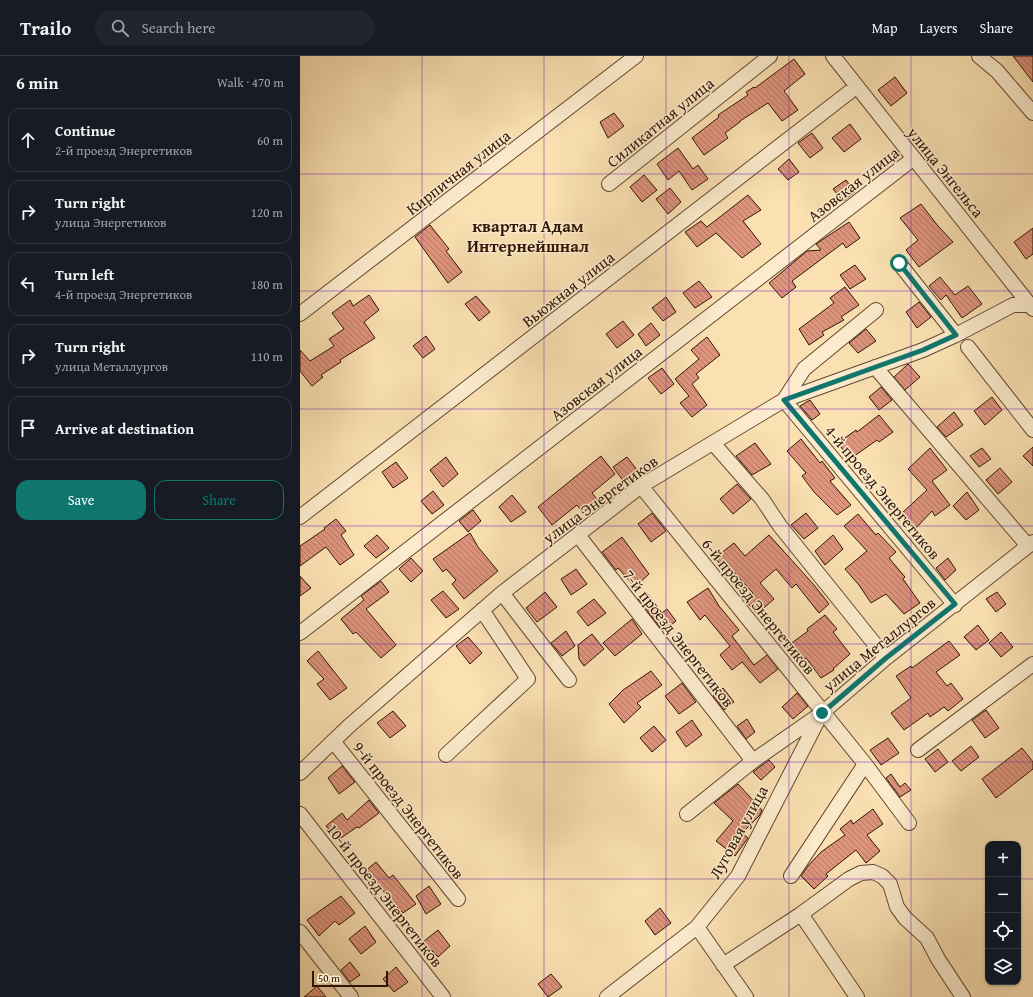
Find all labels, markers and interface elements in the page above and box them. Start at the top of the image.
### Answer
search box [95,10,375,46]
text: Trailo [20,14,71,42]
icon: search [109,17,131,39]
text: Search here [141,17,215,38]
text: Map [872,18,898,38]
text: Layers [920,18,958,38]
text: Share [980,18,1013,38]
text: 6 min [16,70,58,95]
street label: Силикатная улица [601,71,719,173]
text: Walk · 470 m [217,73,284,92]
text: Continue [55,120,116,141]
street label: улица Энгельса [901,121,990,223]
street label: Кирпичная улица [401,123,516,220]
icon: ahead [17,129,39,151]
text: 60 m [257,131,283,150]
street label: Азовская улица [802,140,904,227]
text: 2-й проезд Энергетиков [55,141,192,160]
text: Turn right [55,192,126,213]
icon: right [17,201,39,223]
text: 120 m [251,203,283,222]
text: улица Энергетиков [55,213,166,232]
district label: квартал Адам Интернейшнал [467,213,589,258]
street label: Вьюжная улица [517,245,620,333]
route start [890,254,908,272]
text: Turn left [55,264,114,285]
icon: left [17,273,39,295]
text: 180 m [251,275,283,294]
text: 4-й проезд Энергетиков [55,285,192,304]
text: Turn right [55,336,126,357]
street label: Азовская улица [545,339,647,426]
icon: right [17,345,39,367]
text: 110 m [251,347,283,366]
text: улица Металлургов [55,357,168,376]
icon: arrive [17,417,39,439]
text: Arrive at destination [55,418,194,439]
street label: 4-й проезд Энергетиков [819,419,947,565]
street label: улица Энергетиков [537,449,663,550]
button: Save [16,480,146,520]
button: Share [154,480,284,520]
street label: 6-й проезд Энергетиков [696,533,822,679]
street label: 7-й проезд Энергетиков [617,564,741,712]
street label: улица Металлургов [817,591,941,698]
route end [813,704,831,722]
street label: 9-й проезд Энергетиков [347,736,471,884]
street label: Луговая улица [702,781,774,883]
street label: 10-й проезд Энергетиков [321,818,449,972]
map controls [985,841,1021,985]
button: + [985,841,1021,877]
button: − [985,877,1021,913]
button: locate [985,913,1021,949]
button: layers [985,949,1021,985]
scale bar [312,969,388,988]
text: 50 m [318,970,340,986]

